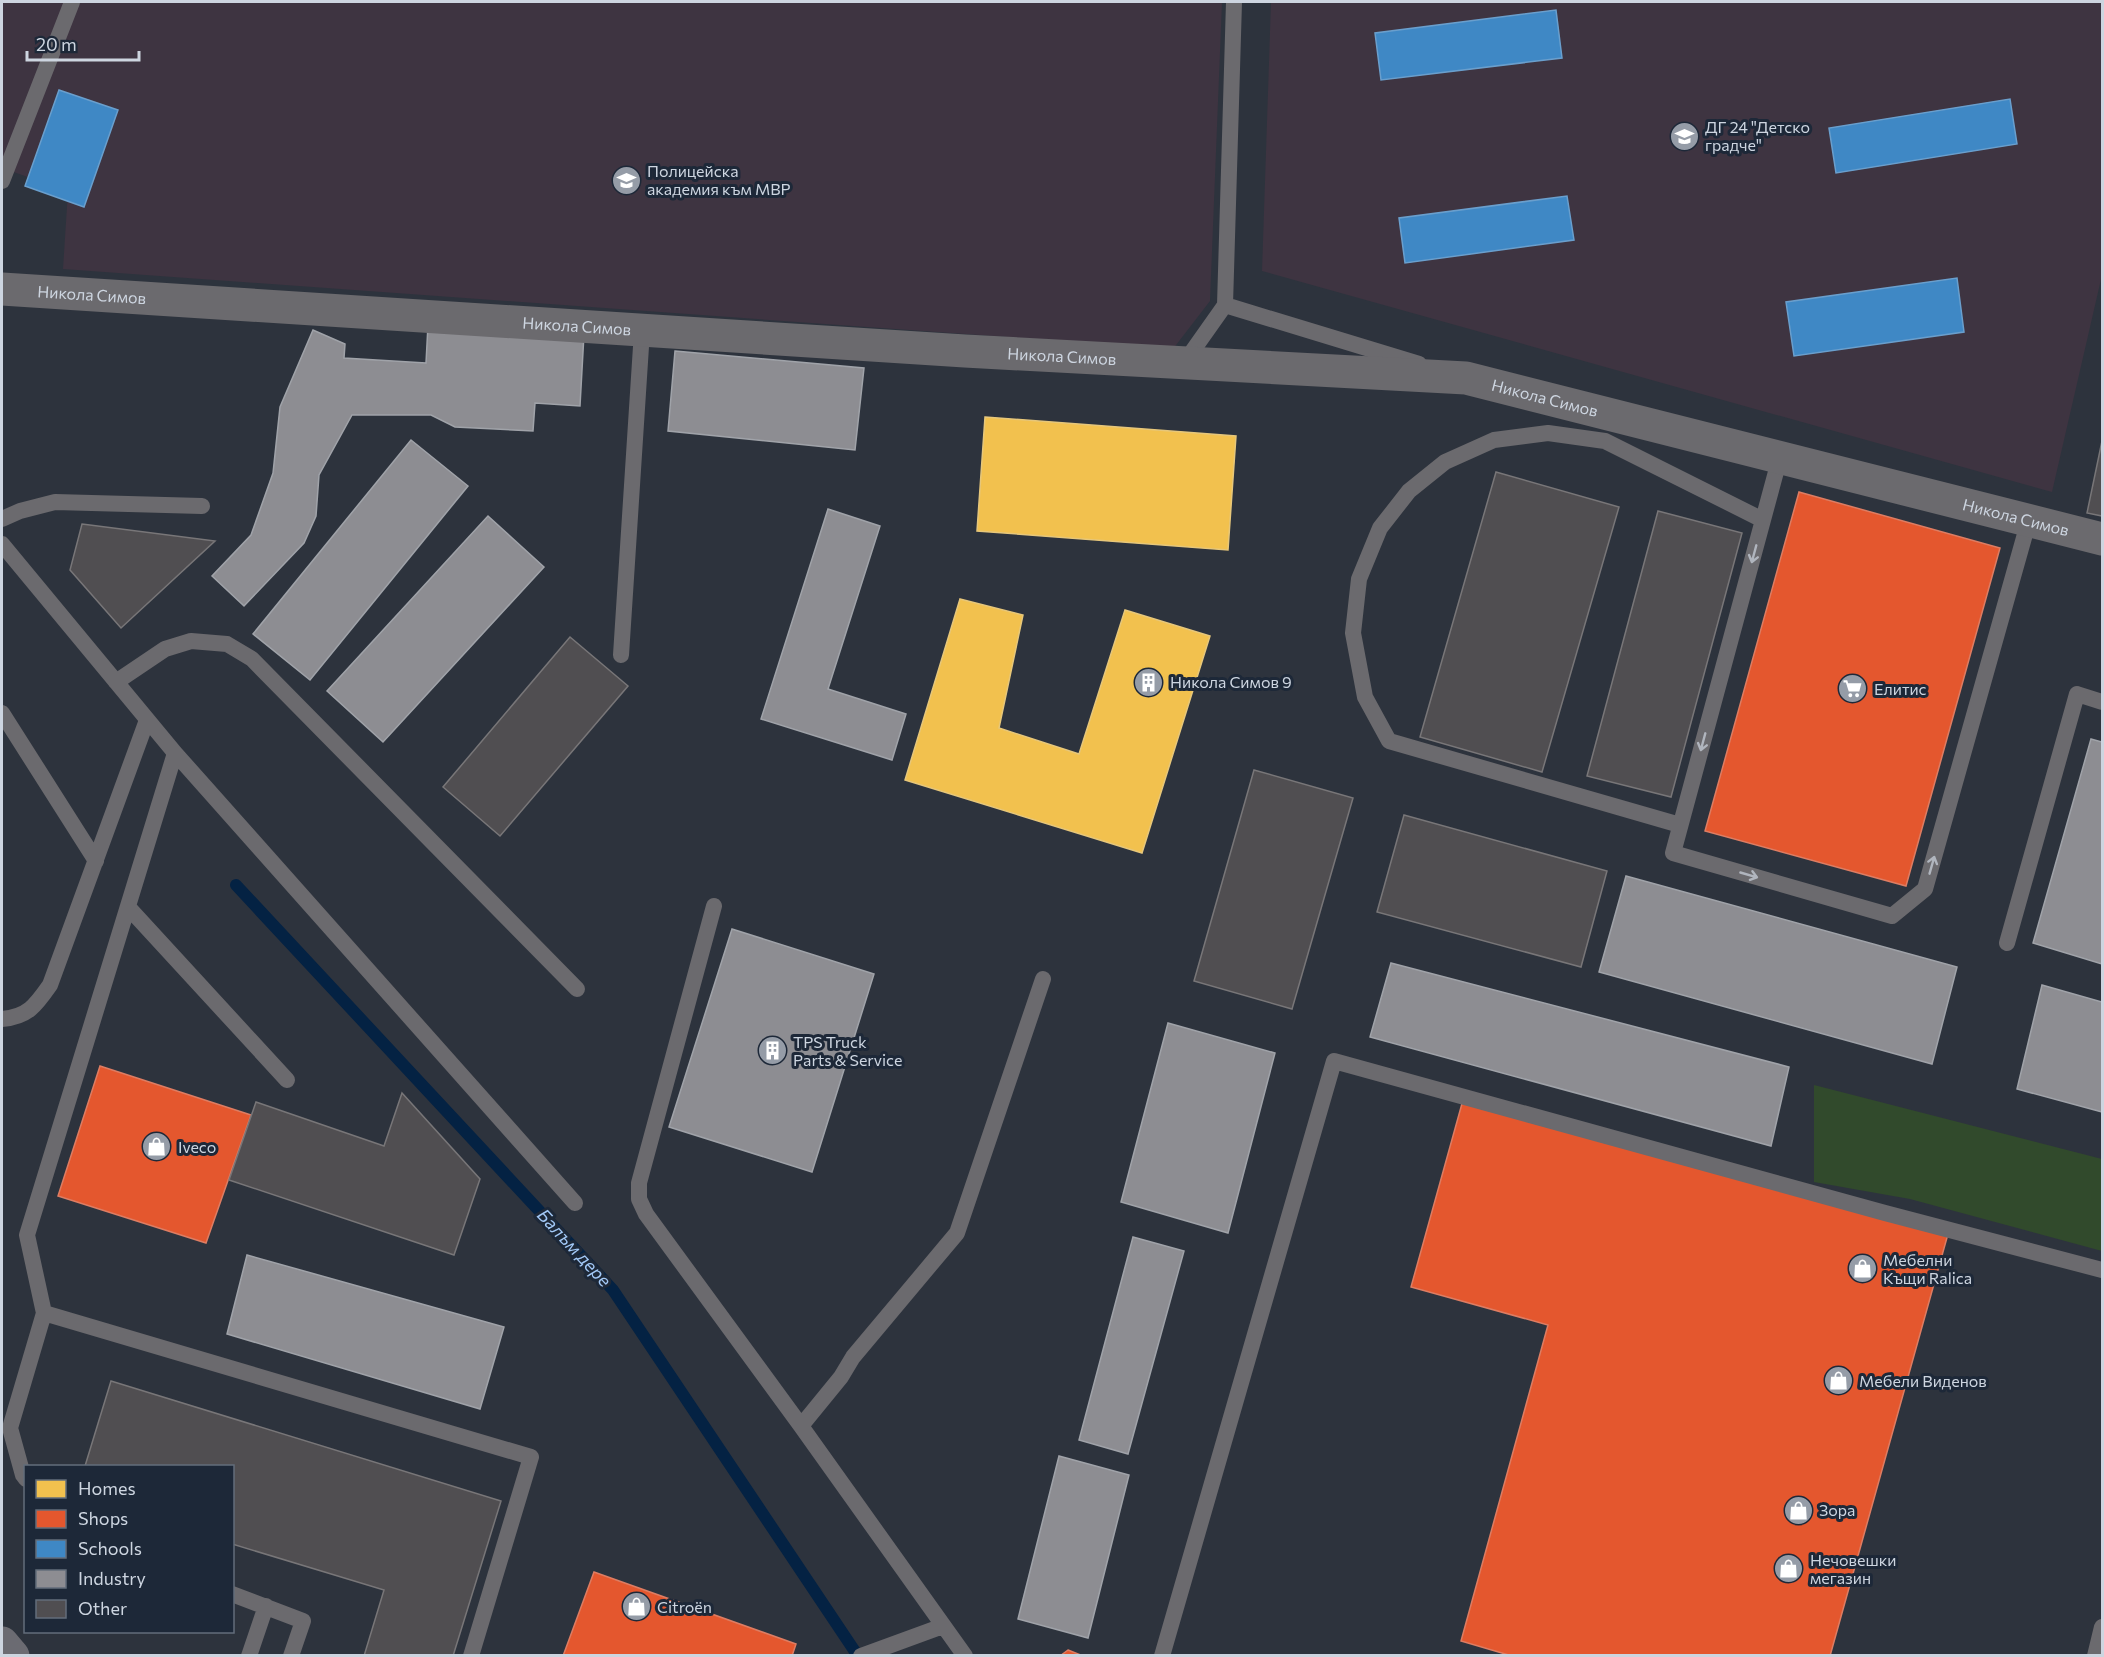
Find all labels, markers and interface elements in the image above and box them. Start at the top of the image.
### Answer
scale bar [27,24,140,62]
text: 20 m [36,33,77,55]
place label: ДГ 24 "Детско градче" [1705,117,1810,154]
school or university icon: ДГ 24 "Детско градче" [1668,120,1700,152]
place label: Полицейска академия към МВР [647,161,791,198]
school or university icon: Полицейска академия към МВР [610,164,642,196]
street label: Никола Симов [37,281,147,307]
street label: Никола Симов [522,313,632,338]
street label: Никола Симов [1007,343,1117,368]
street label: Никола Симов [1490,375,1600,420]
street label: Никола Симов [1961,494,2071,539]
one-way arrow [1747,544,1759,563]
building icon: Никола Симов 9 [1133,666,1165,698]
place label: Никола Симов 9 [1170,672,1292,691]
supermarket icon: Елитис [1837,673,1869,705]
place label: Елитис [1874,679,1927,698]
one-way arrow [1697,732,1708,751]
one-way arrow [1926,856,1938,875]
one-way arrow [1739,870,1758,881]
place label: TPS Truck Parts & Service [793,1032,902,1069]
building icon: TPS Truck Parts & Service [756,1035,788,1067]
shop icon: Iveco [141,1131,173,1163]
place label: Iveco [178,1137,216,1156]
water label: Балъм дере [533,1204,617,1291]
place label: Мебелни Къщи Ralica [1883,1250,1972,1287]
shop icon: Мебелни Къщи Ralica [1846,1253,1878,1285]
shop icon: Мебели Виденов [1822,1365,1854,1397]
place label: Мебели Виденов [1859,1371,1987,1390]
legend [24,1465,234,1633]
text: Homes [78,1477,136,1499]
shop icon: Зора [1782,1494,1814,1526]
place label: Зора [1819,1500,1855,1519]
text: Shops [78,1507,128,1529]
text: Schools [78,1537,142,1559]
place label: Нечовешки мегазин [1810,1550,1896,1587]
shop icon: Нечовешки мегазин [1773,1553,1805,1585]
text: Industry [78,1567,146,1589]
shop icon: Citroën [620,1591,652,1623]
text: Other [78,1597,127,1619]
place label: Citroën [657,1597,712,1616]

